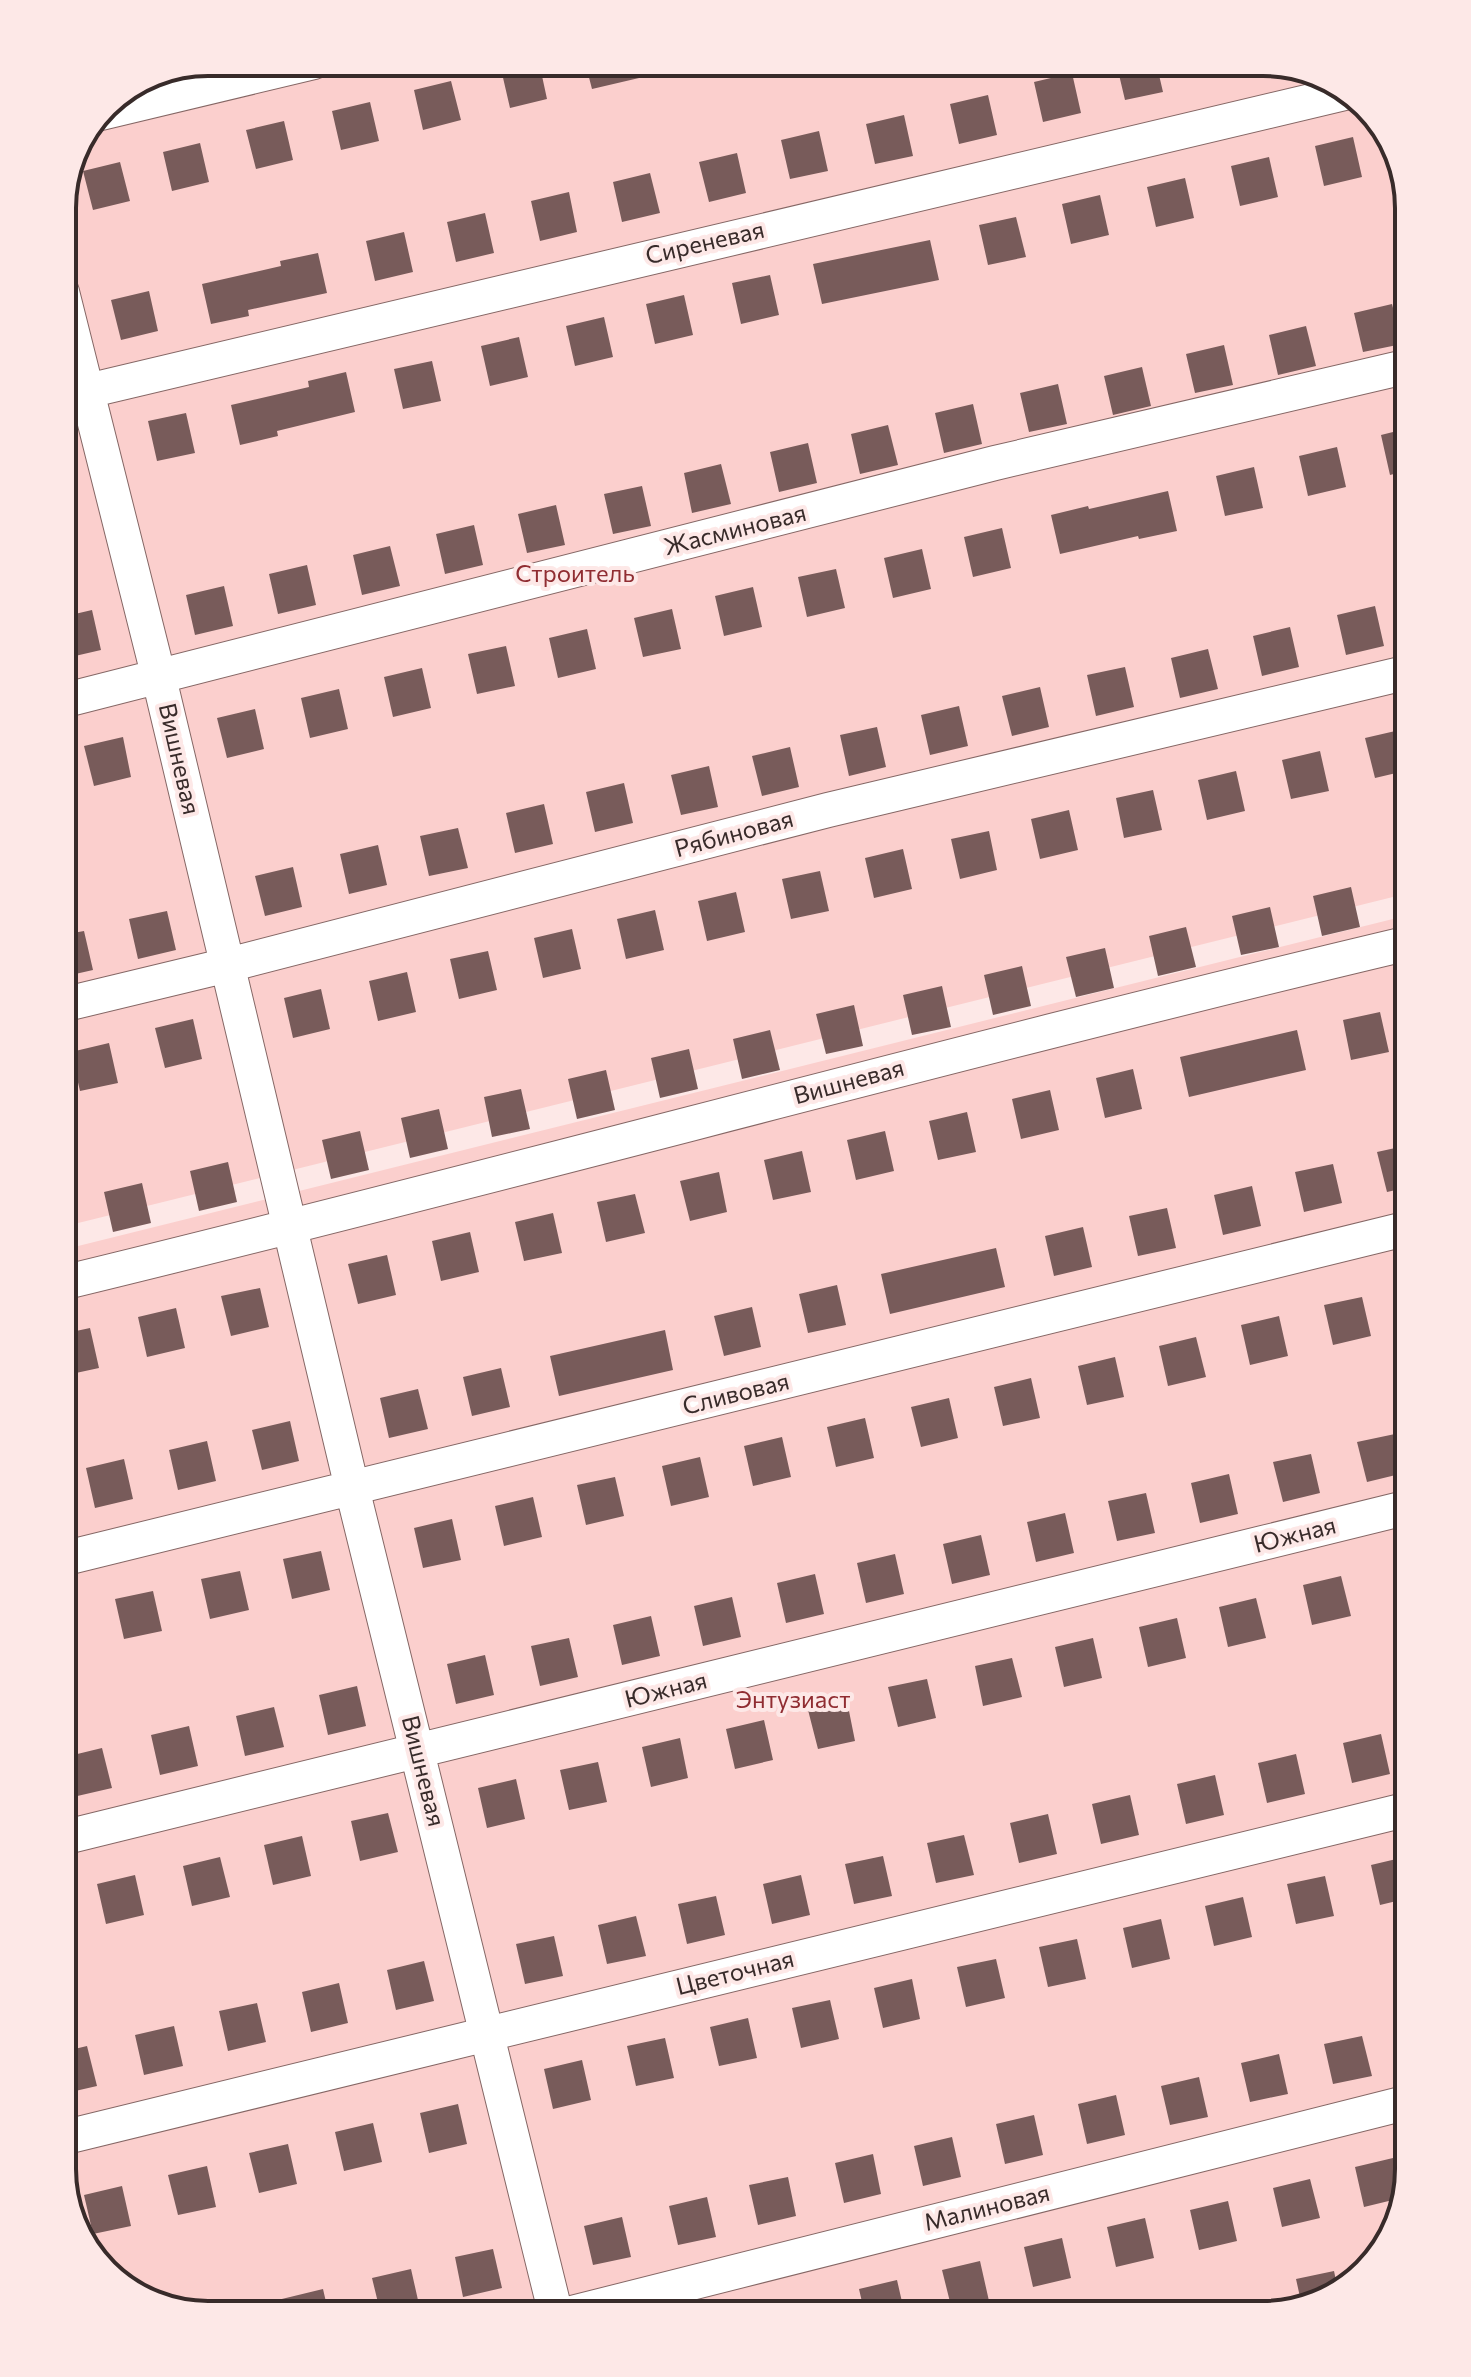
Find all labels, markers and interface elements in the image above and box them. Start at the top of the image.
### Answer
street label: Сиреневая [642,214,767,269]
street label: Жасминовая [660,497,809,560]
park label: Строитель [515,558,635,587]
street label: Вишневая [154,700,207,817]
street label: Рябиновая [671,803,796,862]
street label: Вишневая [790,1052,907,1109]
street label: Сливовая [679,1365,792,1420]
street label: Южная [1250,1509,1339,1558]
street label: Южная [621,1664,710,1713]
park label: Энтузиаст [736,1684,850,1713]
street label: Вишневая [397,1712,452,1829]
street label: Цветочная [673,1943,797,2000]
street label: Малиновая [921,2177,1053,2236]

